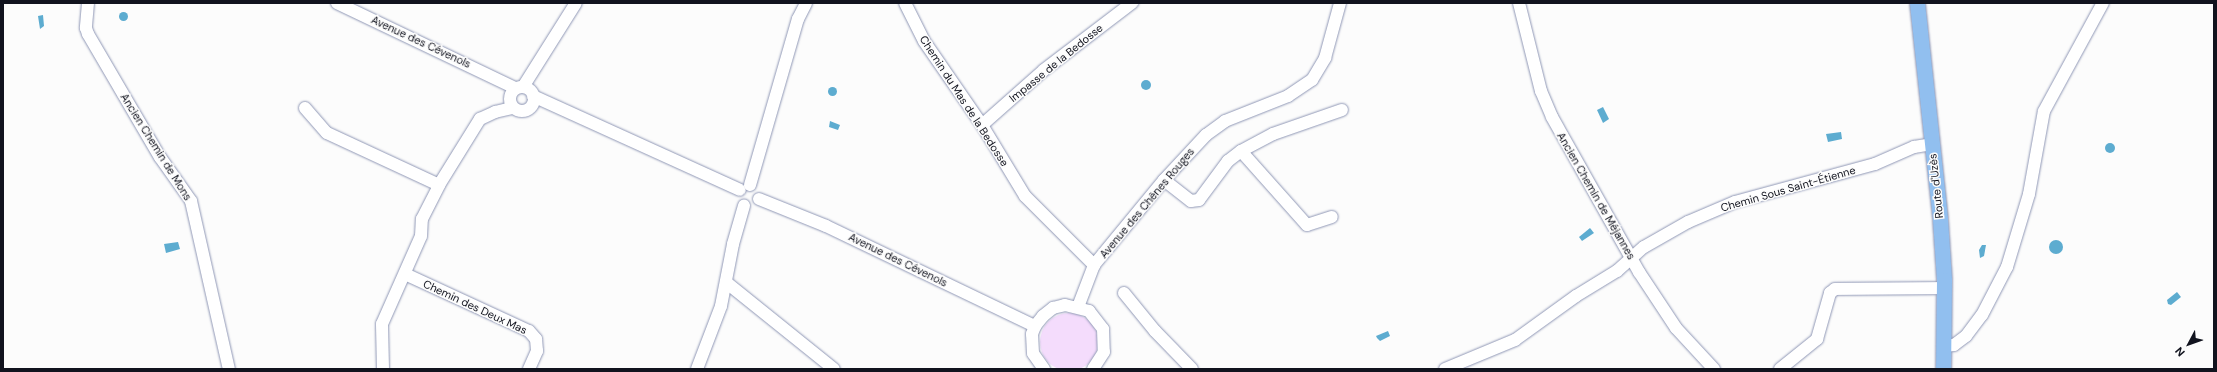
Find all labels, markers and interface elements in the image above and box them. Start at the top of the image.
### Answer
street label: Avenue des Cévenols [369,13,473,71]
street label: Impasse de la Bedosse [1007,21,1105,105]
street label: Chemin du Mas de la Bedosse [917,33,1011,169]
street label: Ancien Chemin de Mons [118,91,194,203]
street label: Ancien Chemin de Méjannes [1554,130,1638,262]
street label: Avenue des Chênes Rouges [1097,145,1197,261]
street label: Route d'Uzès [1926,153,1946,219]
street label: Chemin Sous Saint-Étienne [1719,163,1857,215]
street label: Avenue des Cévenols [846,230,950,290]
street label: Chemin des Deux Mas [421,277,529,337]
north arrow [2169,324,2209,364]
text: N [2172,344,2188,359]

